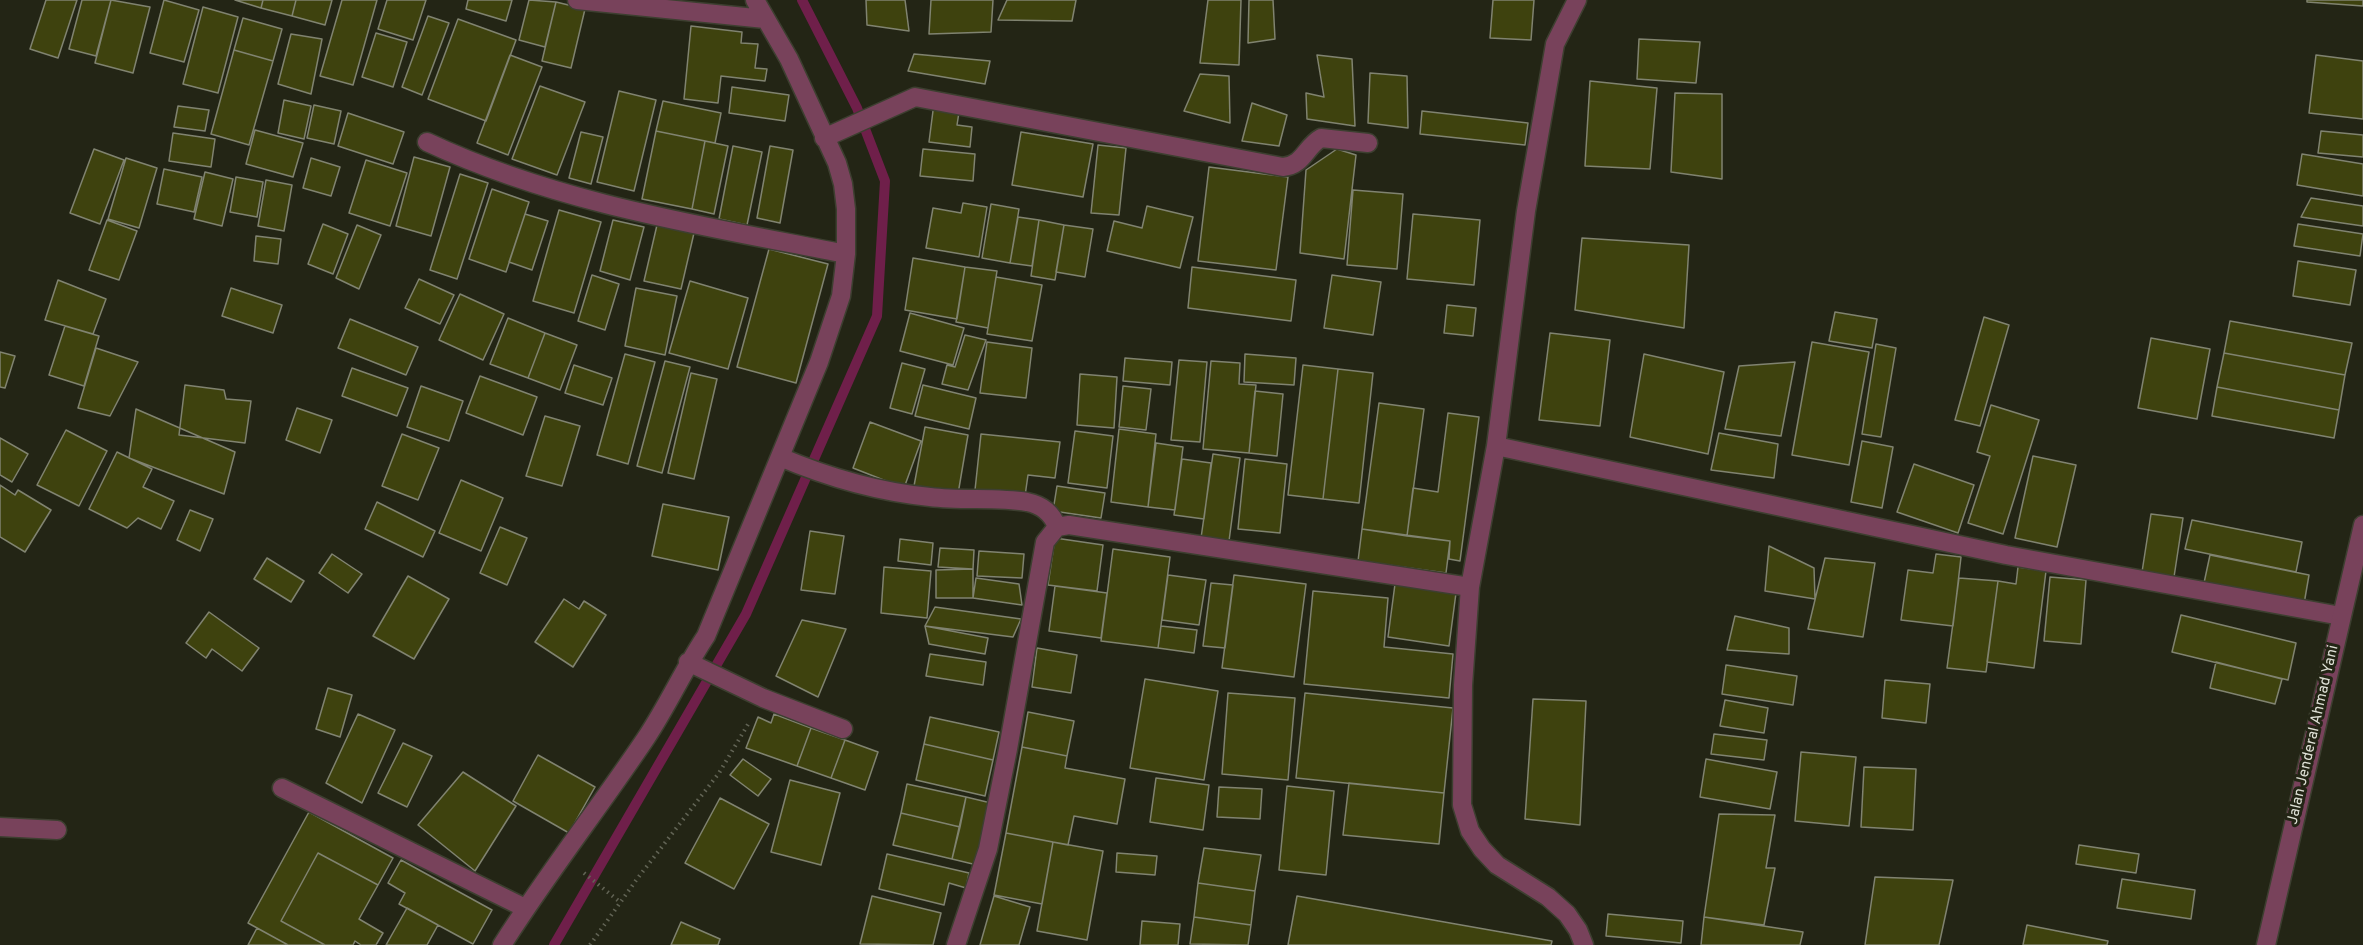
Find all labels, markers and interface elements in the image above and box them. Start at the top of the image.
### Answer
street label: Jalan Jenderal Ahmad Yani [2285,644,2343,826]

